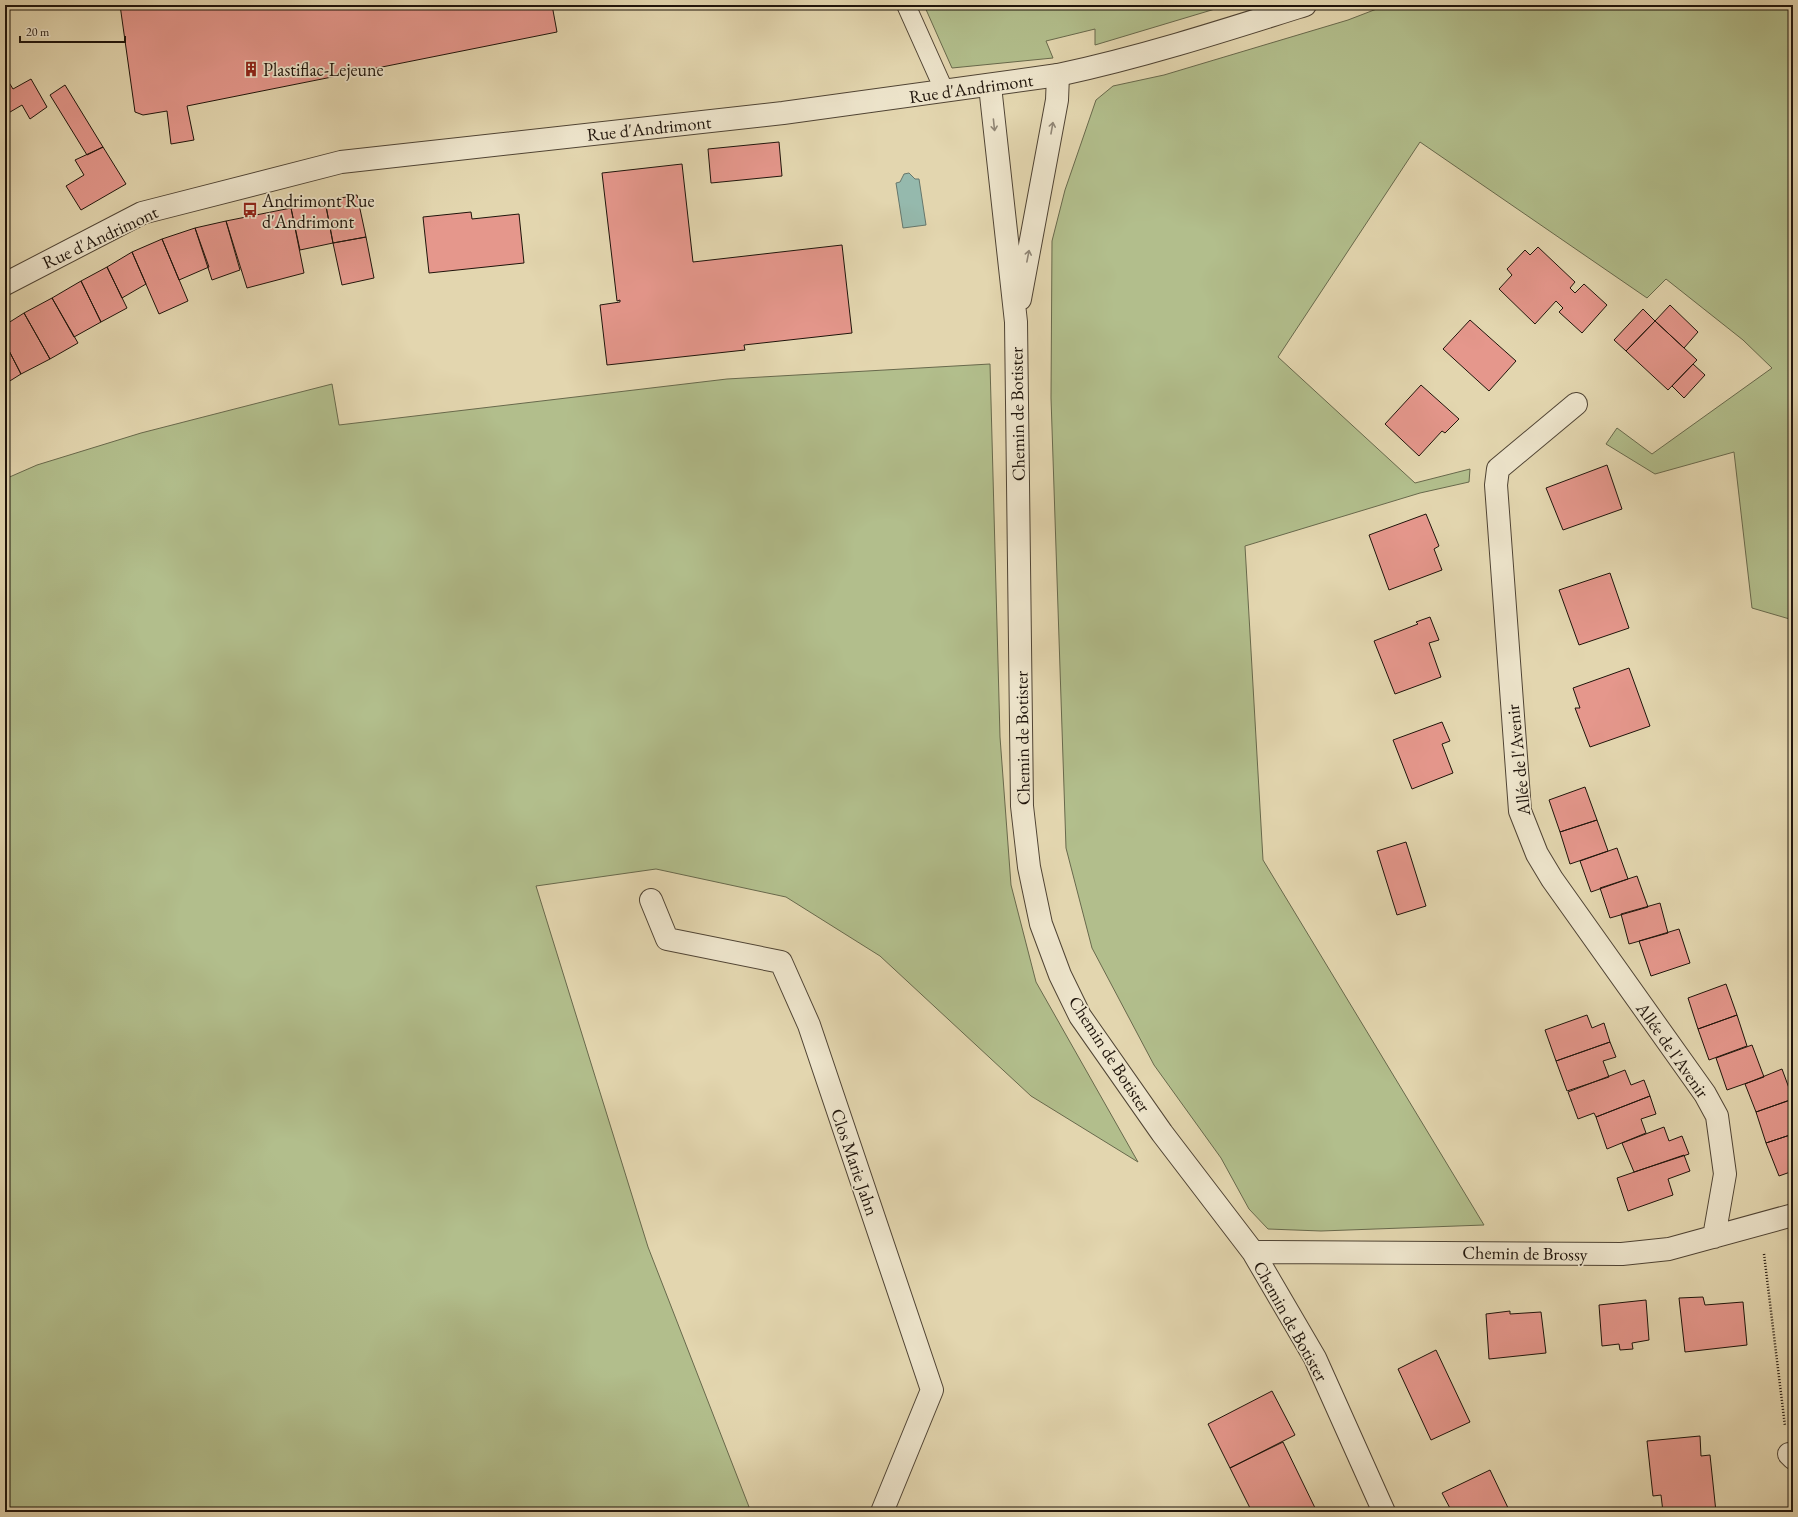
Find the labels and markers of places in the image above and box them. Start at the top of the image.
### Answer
place label: Plastiflac-Lejeune [263,58,384,81]
building icon: Plastiflac-Lejeune [242,60,260,78]
place label: Andrimont Rue d'Andrimont [261,189,375,233]
bus stop icon: Andrimont Rue d'Andrimont [241,201,259,219]

